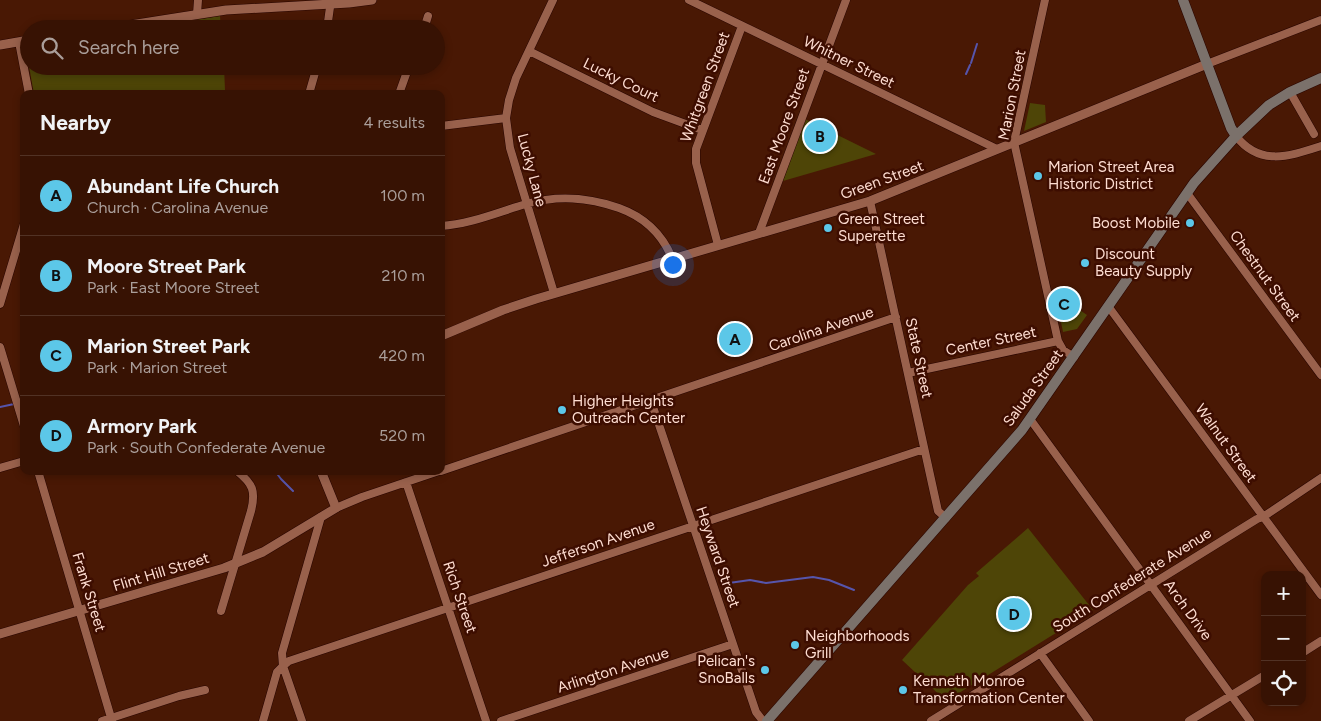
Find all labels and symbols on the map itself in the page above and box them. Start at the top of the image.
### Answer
street label: Whitgreen Street [677,29,733,145]
street label: Whitner Street [800,32,898,92]
street label: Marion Street [994,48,1030,142]
street label: Lucky Court [580,54,662,106]
street label: East Moore Street [755,65,813,186]
pin: B [804,117,836,155]
street label: Lucky Lane [514,131,550,209]
street label: Green Street [838,157,926,203]
place label: Marion Street Area Historic District [1048,158,1174,193]
marker: Marion Street Area Historic District [1032,170,1044,182]
place label: Green Street Superette [838,210,925,245]
place label: Boost Mobile [1092,214,1180,232]
marker: Boost Mobile [1184,217,1196,229]
marker: Green Street Superette [822,222,834,234]
street label: Chestnut Street [1226,227,1304,325]
place label: Discount Beauty Supply [1095,245,1192,280]
your location [660,252,686,278]
marker: Discount Beauty Supply [1079,257,1091,269]
pin: C [1048,285,1080,323]
street label: Carolina Avenue [766,303,876,355]
street label: State Street [902,316,936,400]
pin: A [719,320,751,358]
street label: Center Street [944,323,1038,359]
street label: Saluda Street [999,346,1067,430]
place label: Higher Heights Outreach Center [572,392,685,427]
street label: Walnut Street [1191,400,1261,486]
marker: Higher Heights Outreach Center [556,404,568,416]
street label: Heyward Street [692,504,744,610]
street label: Jefferson Avenue [539,515,657,571]
street label: South Confederate Avenue [1049,524,1215,636]
street label: Flint Hill Street [111,549,212,595]
street label: Frank Street [68,550,110,634]
street label: Rich Street [439,559,481,636]
street label: Arch Drive [1160,576,1216,644]
pin: D [998,595,1030,633]
place label: Neighborhoods Grill [805,627,910,662]
marker: Neighborhoods Grill [789,639,801,651]
street label: Arlington Avenue [555,643,671,697]
place label: Pelican's SnoBalls [697,652,755,687]
marker: Pelican's SnoBalls [759,664,771,676]
place label: Kenneth Monroe Transformation Center [913,672,1065,707]
marker: Kenneth Monroe Transformation Center [897,684,909,696]

